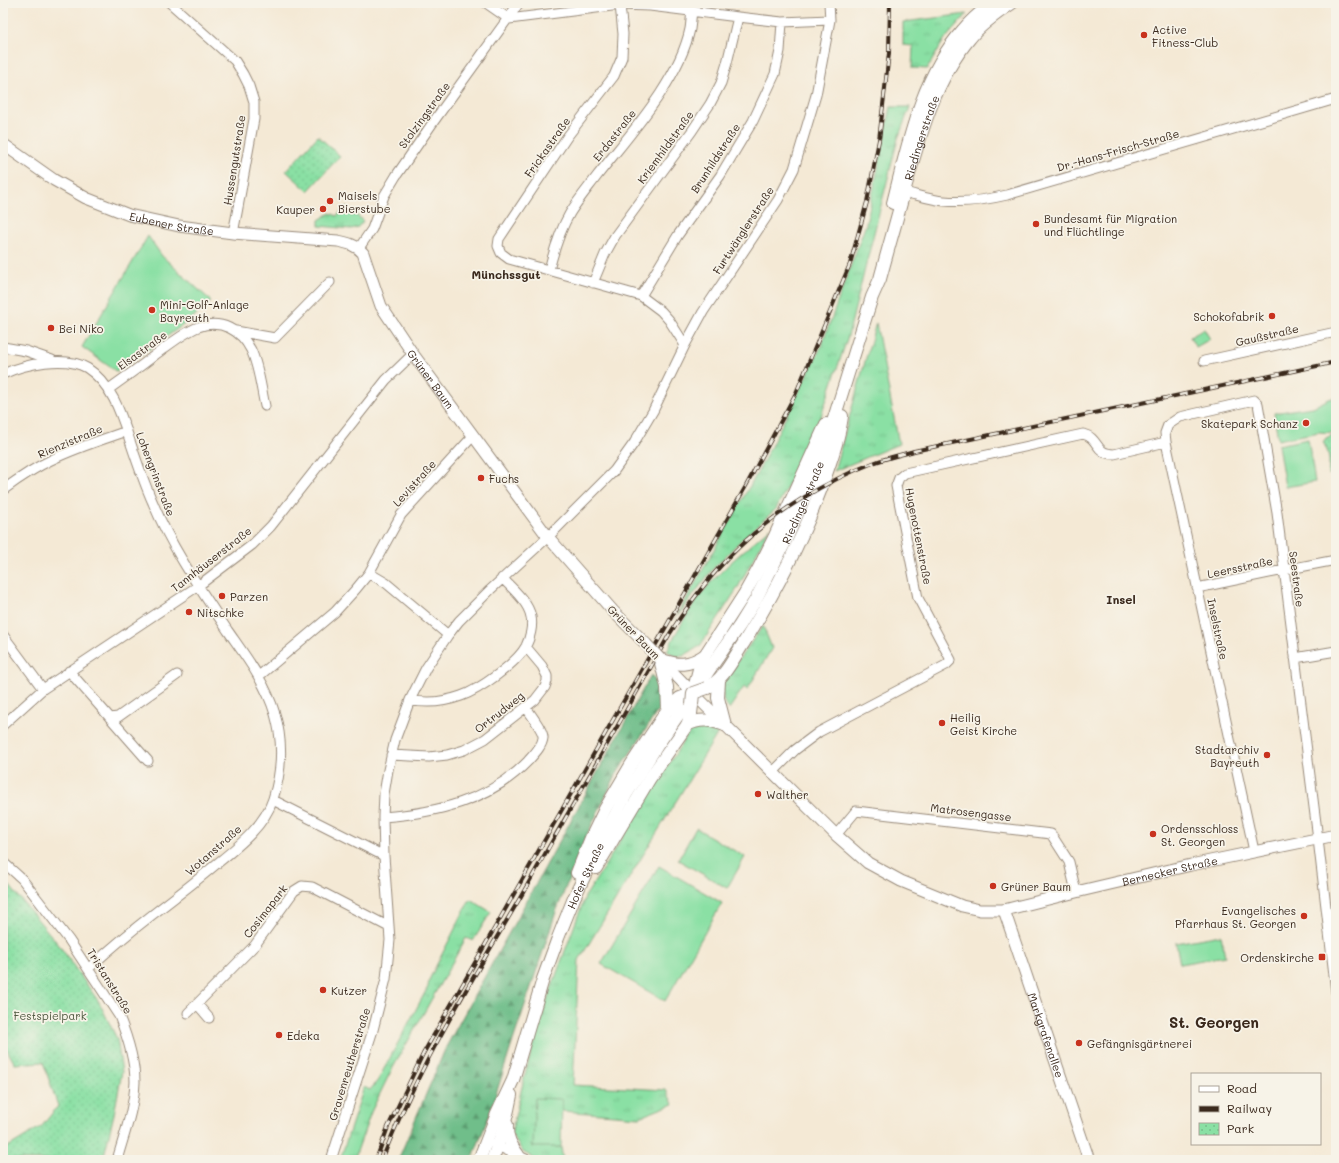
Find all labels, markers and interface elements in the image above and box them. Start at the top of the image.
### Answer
place label: Active Fitness-Club [1152,22,1218,50]
marker: Active Fitness-Club [1139,30,1149,40]
street label: Stolzingstraße [395,79,453,151]
street label: Riedingerstraße [900,92,942,182]
street label: Erdastraße [589,106,639,164]
street label: Kriemhildstraße [633,107,697,187]
street label: Hussengutstraße [219,114,249,206]
street label: Frickastraße [521,114,573,180]
street label: Brunhildstraße [687,120,743,196]
street label: Dr.-Hans-Frisch-Straße [1055,125,1181,175]
street label: Furtwänglerstraße [709,183,777,277]
place label: Maisels Bierstube [338,188,391,216]
marker: Maisels Bierstube [325,196,335,206]
place label: Kauper [276,202,315,217]
marker: Kauper [318,204,328,214]
street label: Eubener Straße [128,208,215,238]
place label: Bundesamt für Migration und Flüchtlinge [1044,211,1177,239]
marker: Bundesamt für Migration und Flüchtlinge [1031,219,1041,229]
district label: Münchssgut [471,266,541,282]
place label: Mini-Golf-Anlage Bayreuth [160,297,249,325]
marker: Mini-Golf-Anlage Bayreuth [147,305,157,315]
place label: Schokofabrik [1193,309,1264,324]
marker: Schokofabrik [1267,311,1277,321]
street label: Gaußstraße [1234,320,1300,350]
place label: Bei Niko [59,321,104,336]
marker: Bei Niko [46,323,56,333]
street label: Elsastraße [114,327,170,373]
street label: Grüner Baum [404,346,458,411]
place label: Skatepark Schanz [1201,416,1298,431]
marker: Skatepark Schanz [1301,418,1311,428]
street label: Rienzistraße [35,421,105,461]
street label: Lohengrinstraße [133,430,179,518]
street label: Levistraße [389,456,439,510]
street label: Riedingerstraße [778,459,827,546]
place label: Fuchs [489,471,519,486]
marker: Fuchs [476,473,486,483]
street label: Hugenottenstraße [902,486,936,586]
street label: Tannhäuserstraße [168,523,254,595]
street label: Seestraße [1286,550,1308,608]
street label: Leersstraße [1206,553,1274,581]
place label: Parzen [230,589,268,604]
marker: Parzen [217,591,227,601]
district label: Insel [1106,591,1136,607]
street label: Inselstraße [1204,597,1232,661]
street label: Grüner Baum [604,602,664,662]
place label: Nitschke [197,605,244,620]
marker: Nitschke [184,607,194,617]
street label: Ortrudweg [471,688,527,736]
place label: Heilig Geist Kirche [950,710,1017,738]
marker: Heilig Geist Kirche [937,718,947,728]
place label: Stadtarchiv Bayreuth [1195,742,1259,770]
marker: Stadtarchiv Bayreuth [1262,750,1272,760]
place label: Walther [766,787,809,802]
marker: Walther [753,789,763,799]
street label: Matrosengasse [930,800,1013,824]
street label: Wotanstraße [182,821,245,879]
place label: Ordensschloss St. Georgen [1161,821,1238,849]
marker: Ordensschloss St. Georgen [1148,829,1158,839]
street label: Hofer Straße [563,840,607,911]
street label: Bernecker Straße [1121,852,1219,888]
place label: Grüner Baum [1001,879,1071,894]
street label: Cosimapark [239,881,291,941]
marker: Grüner Baum [988,881,998,891]
place label: Evangelisches Pfarrhaus St. Georgen [1175,903,1296,931]
marker: Evangelisches Pfarrhaus St. Georgen [1299,911,1309,921]
street label: Tristanstraße [84,945,136,1017]
place label: Ordenskirche [1240,950,1314,965]
marker: Ordenskirche [1317,952,1327,962]
place label: Kutzer [331,983,367,998]
marker: Kutzer [318,985,328,995]
street label: Markgrafenallee [1025,990,1068,1080]
street label: Gravenreutherstraße [325,1006,373,1122]
park label: Festspielpark [13,1008,87,1023]
district label: St. Georgen [1169,1012,1259,1032]
place label: Edeka [287,1028,320,1043]
marker: Edeka [274,1030,284,1040]
place label: Gefängnisgärtnerei [1087,1036,1192,1051]
marker: Gefängnisgärtnerei [1074,1038,1084,1048]
legend [1191,1073,1321,1145]
text: Road [1227,1080,1257,1096]
text: Railway [1227,1100,1272,1116]
text: Park [1227,1120,1254,1136]

